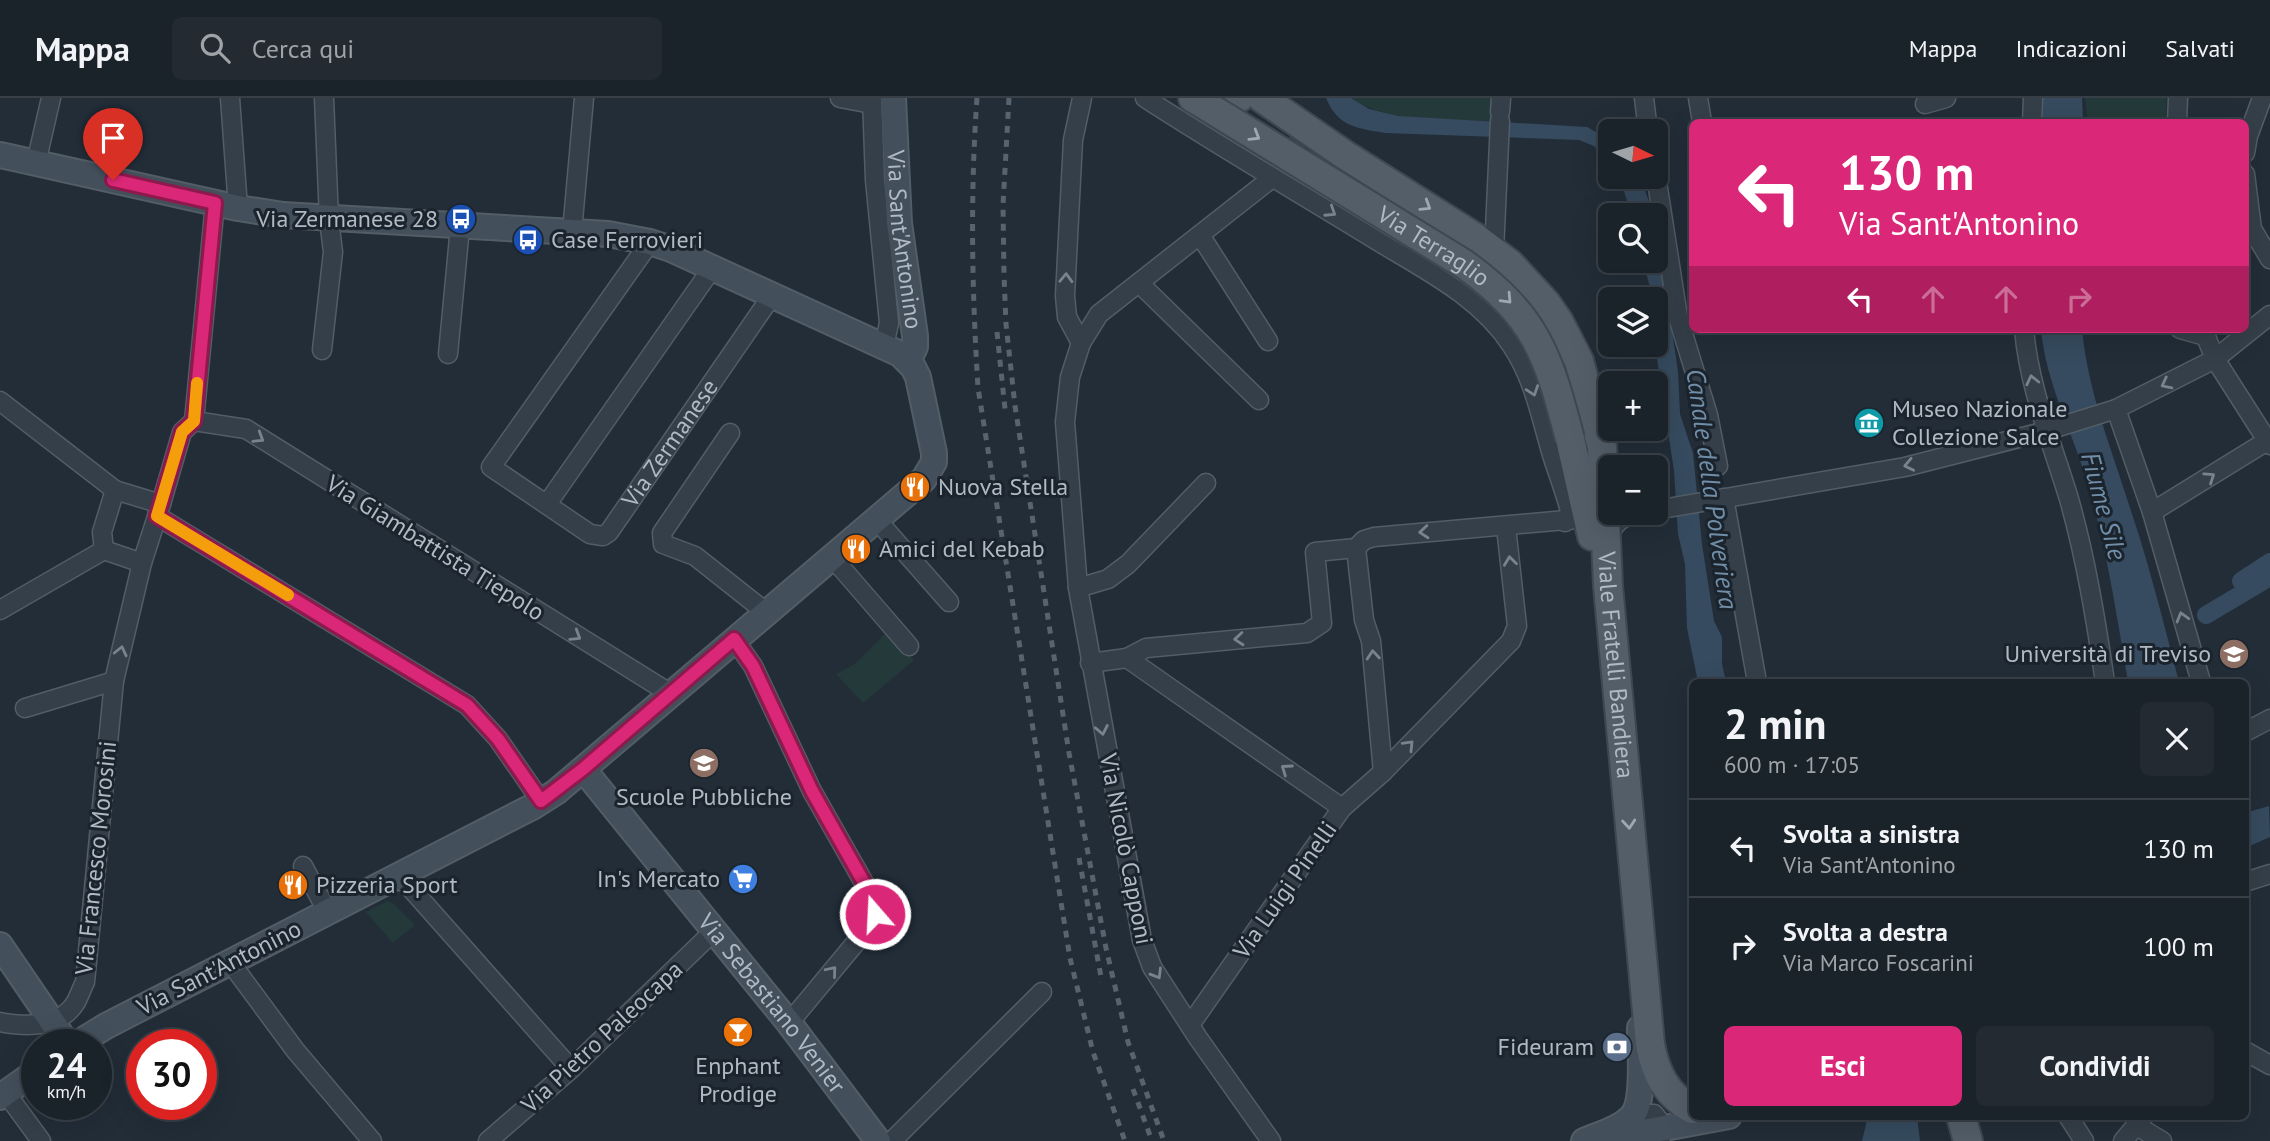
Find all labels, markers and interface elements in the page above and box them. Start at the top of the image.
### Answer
search box [172,17,662,80]
text: Mappa [35,27,130,70]
icon: search [196,29,234,67]
text: Cerca qui [252,32,354,65]
text: Mappa [1909,33,1978,64]
text: Indicazioni [2016,33,2127,64]
text: Salvati [2165,33,2235,64]
pin [83,108,143,180]
icon: arrive [94,119,132,157]
north arrow [1598,119,1668,189]
map controls [1598,119,1668,525]
one-way arrow [1247,127,1260,140]
text: 130 m [1839,140,1974,204]
icon: left [1724,147,1815,238]
street label: Via Sant'Antonino [880,148,930,331]
one-way arrow [1418,197,1431,210]
street label: Via Terraglio [1371,198,1497,293]
bus stop icon: Via Zermanese 28 [444,202,478,236]
text: Via Sant'Antonino [1839,202,2079,244]
place label: Via Zermanese 28 [255,203,438,234]
button: search [1598,203,1668,273]
one-way arrow [1324,204,1337,217]
bus stop icon: Case Ferrovieri [511,223,545,257]
place label: Case Ferrovieri [551,224,703,255]
one-way arrow [1058,273,1073,284]
icon: left [1841,280,1879,318]
icon: ahead [1914,280,1952,318]
icon: ahead [1987,280,2025,318]
icon: right [2060,280,2098,318]
button: layers [1598,287,1668,357]
one-way arrow [1499,291,1511,304]
water label: Canale della Polveriera [1679,367,1746,612]
button: + [1598,371,1668,441]
street label: Via Zermanese [614,373,725,514]
one-way arrow [2026,375,2040,387]
one-way arrow [2161,376,2173,390]
one-way arrow [1525,384,1539,396]
place label: Museo Nazionale Collezione Salce [1892,393,2068,452]
museum icon: Museo Nazionale Collezione Salce [1852,406,1886,440]
one-way arrow [251,429,264,442]
water label: Fiume Sile [2074,448,2135,564]
button: − [1598,455,1668,525]
one-way arrow [1903,457,1915,472]
street label: Via Giambattista Tiepolo [319,467,550,627]
restaurant icon: Nuova Stella [898,470,932,504]
place label: Nuova Stella [938,471,1068,502]
one-way arrow [2202,472,2215,485]
one-way arrow [1418,524,1429,539]
restaurant icon: Amici del Kebab [839,532,873,566]
place label: Amici del Kebab [879,533,1045,564]
street label: Viale Fratelli Bandiera [1591,550,1642,780]
one-way arrow [1502,555,1517,567]
one-way arrow [2176,611,2191,623]
one-way arrow [569,628,582,641]
one-way arrow [1234,632,1245,647]
school or university icon: Università di Treviso [2217,637,2251,671]
place label: Università di Treviso [2005,638,2211,669]
one-way arrow [113,645,127,657]
one-way arrow [1366,650,1381,661]
text: 2 min [1724,696,1826,751]
button: close [2140,702,2214,776]
one-way arrow [1094,724,1109,736]
street label: Via Francesco Morosini [68,739,123,977]
one-way arrow [1401,740,1414,753]
school or university icon: Scuole Pubbliche [687,746,721,780]
street label: Via Nicolò Capponi [1093,750,1160,947]
text: 600 m · 17:05 [1724,750,1860,779]
one-way arrow [1281,765,1294,777]
place label: Scuole Pubbliche [616,781,792,812]
street label: Via Luigi Pinelli [1225,815,1343,965]
text: Svolta a sinistra [1783,817,1960,850]
one-way arrow [1621,819,1636,830]
icon: left [1724,829,1762,867]
text: 130 m [2143,832,2214,865]
text: Via Sant'Antonino [1783,850,1956,879]
supermarket icon: In's Mercato [726,862,760,896]
place label: In's Mercato [597,863,720,894]
restaurant icon: Pizzeria Sport [276,868,310,902]
place label: Pizzeria Sport [316,869,458,900]
position arrow [838,877,912,951]
street label: Via Sebastiano Venier [691,906,853,1099]
street label: Via Sant'Antonino [131,913,306,1023]
text: Svolta a destra [1783,915,1948,948]
icon: right [1724,927,1762,965]
text: 100 m [2143,930,2214,963]
text: Via Marco Foscarini [1783,948,1974,977]
street label: Via Pietro Paleocapa [514,954,689,1120]
one-way arrow [824,966,837,978]
one-way arrow [1149,967,1162,980]
bar icon: Enphant Prodige [721,1015,755,1049]
button: Esci [1724,1026,1962,1106]
button: Condividi [1976,1026,2214,1106]
speed limit sign: 30 [126,1029,217,1120]
bank icon: Fideuram [1600,1030,1634,1064]
place label: Fideuram [1498,1031,1594,1062]
text: 24 [47,1042,86,1088]
place label: Enphant Prodige [695,1050,781,1109]
text: km/h [47,1080,86,1103]

